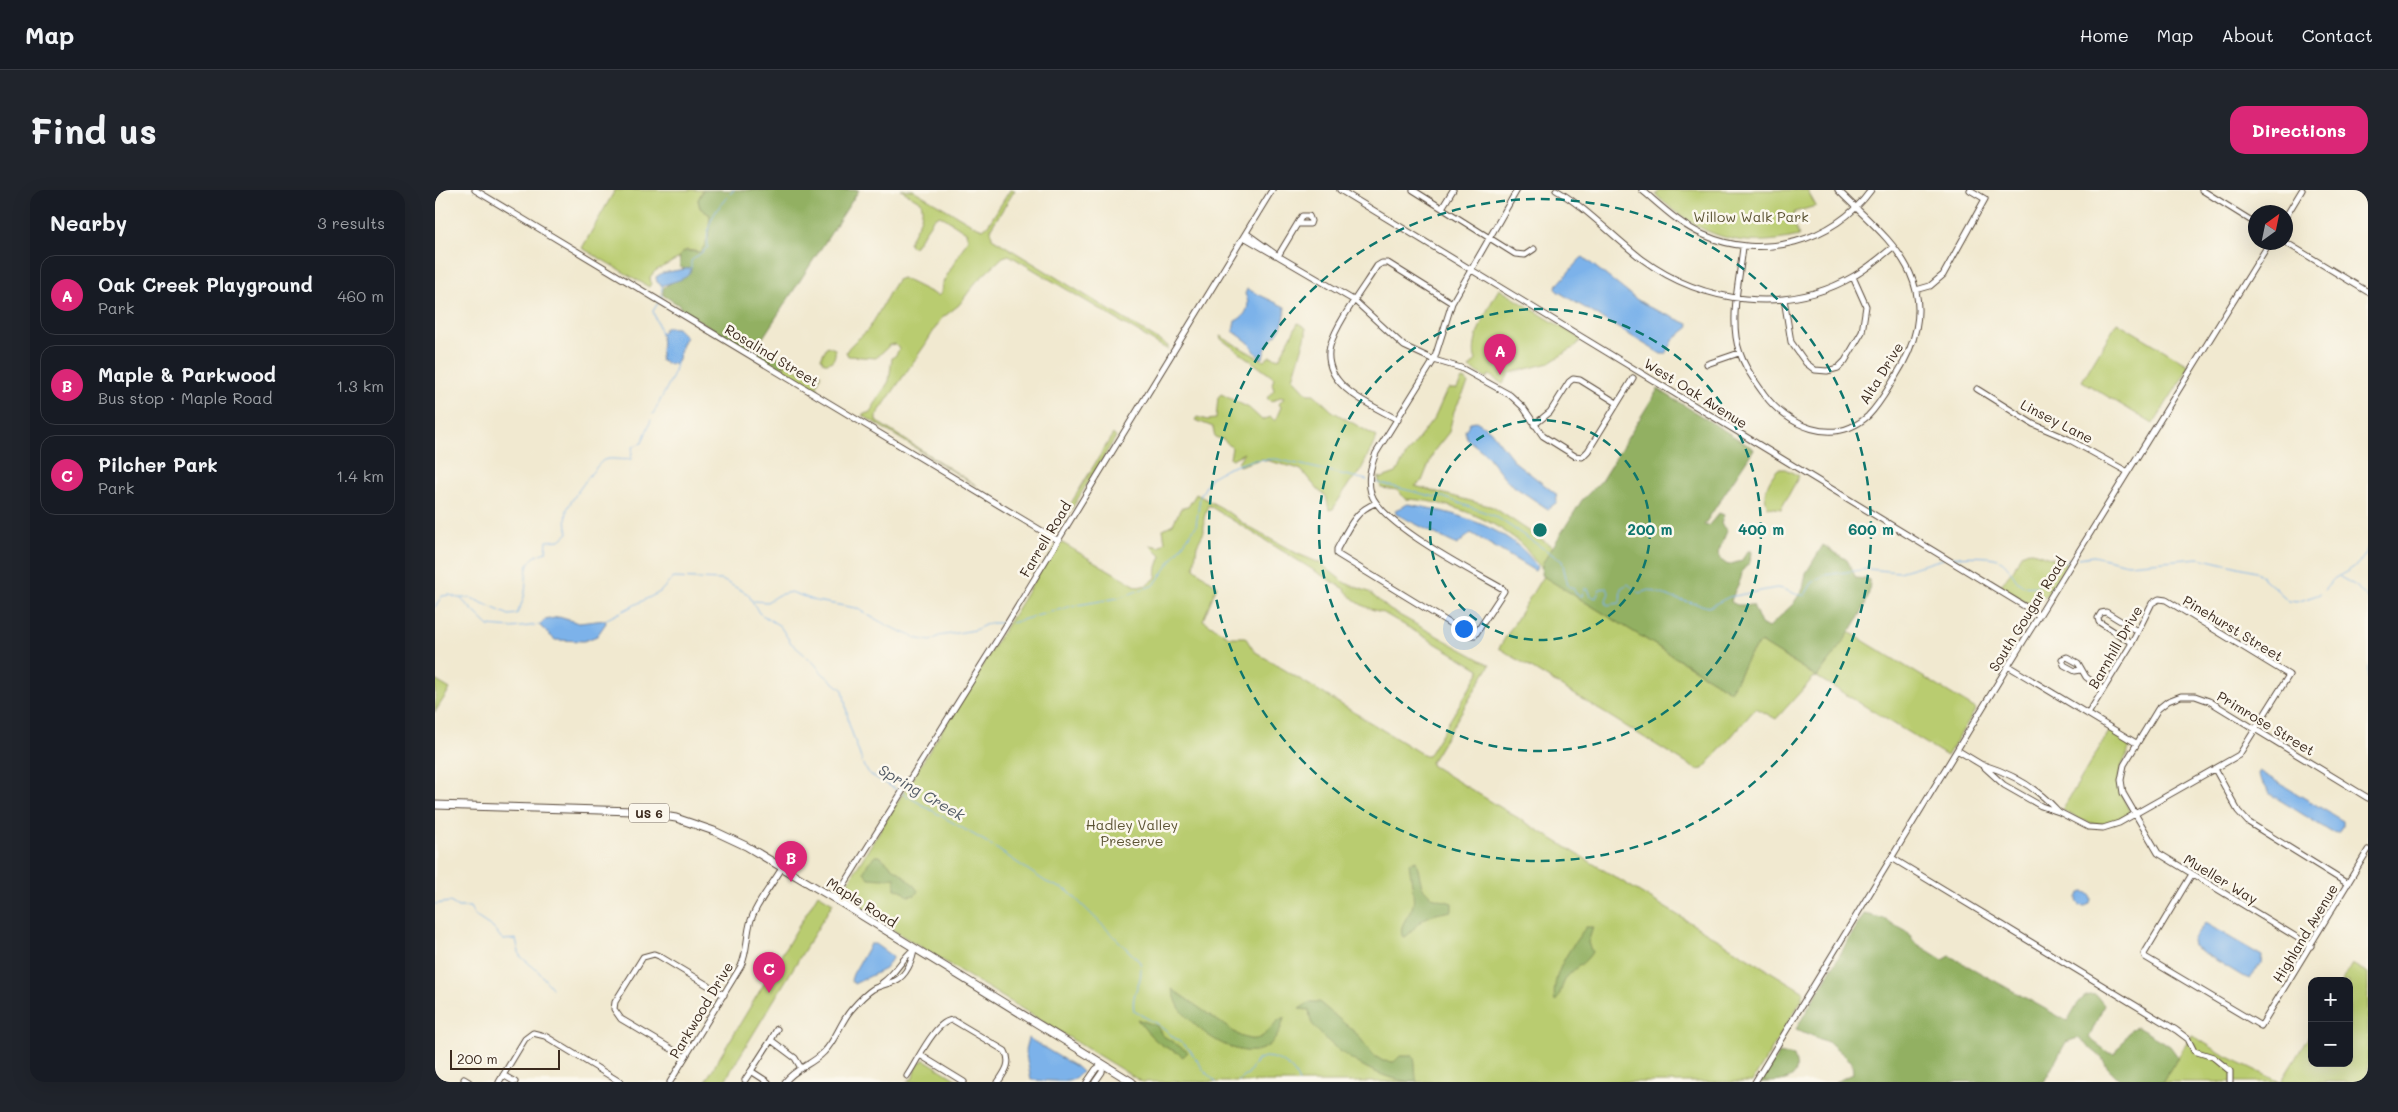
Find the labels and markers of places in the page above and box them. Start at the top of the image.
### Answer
pin: A [1484,334,1516,375]
centre of rings [1531,521,1549,539]
pin: B [775,841,807,882]
pin: C [753,952,785,993]

